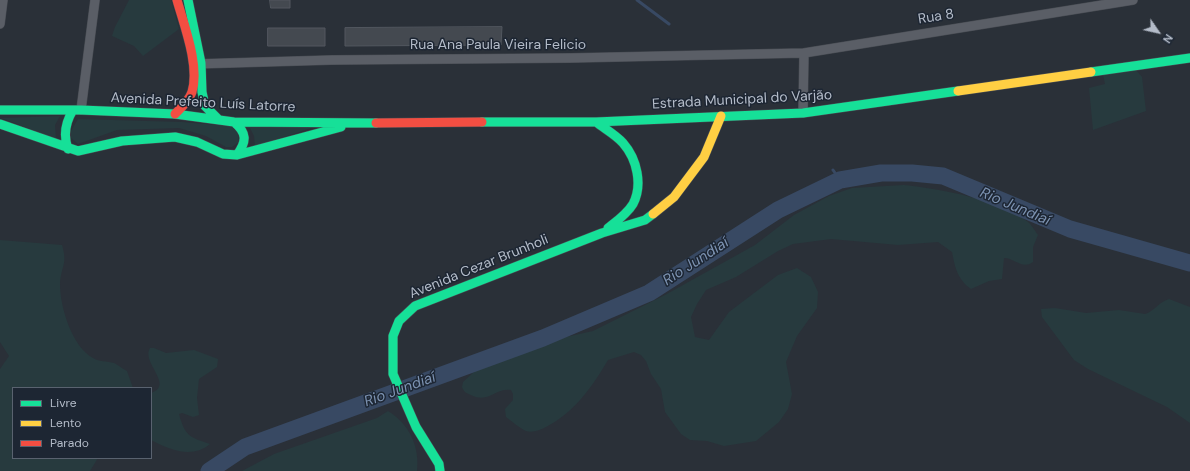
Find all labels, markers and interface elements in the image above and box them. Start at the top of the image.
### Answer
street label: Rua 8 [917,6,955,28]
north arrow [1138,12,1178,52]
text: N [1160,31,1176,46]
street label: Rua Ana Paula Vieira Felicio [410,37,586,53]
street label: Estrada Municipal do Varjão [652,87,832,113]
street label: Avenida Prefeito Luís Latorre [110,90,296,116]
water label: Rio Jundiaí [977,184,1053,230]
street label: Avenida Cezar Brunholi [407,231,551,303]
water label: Rio Jundiaí [660,234,732,290]
water label: Rio Jundiaí [362,369,438,411]
legend [12,387,152,459]
text: Livre [50,395,77,411]
text: Lento [50,415,81,431]
text: Parado [50,435,89,451]

